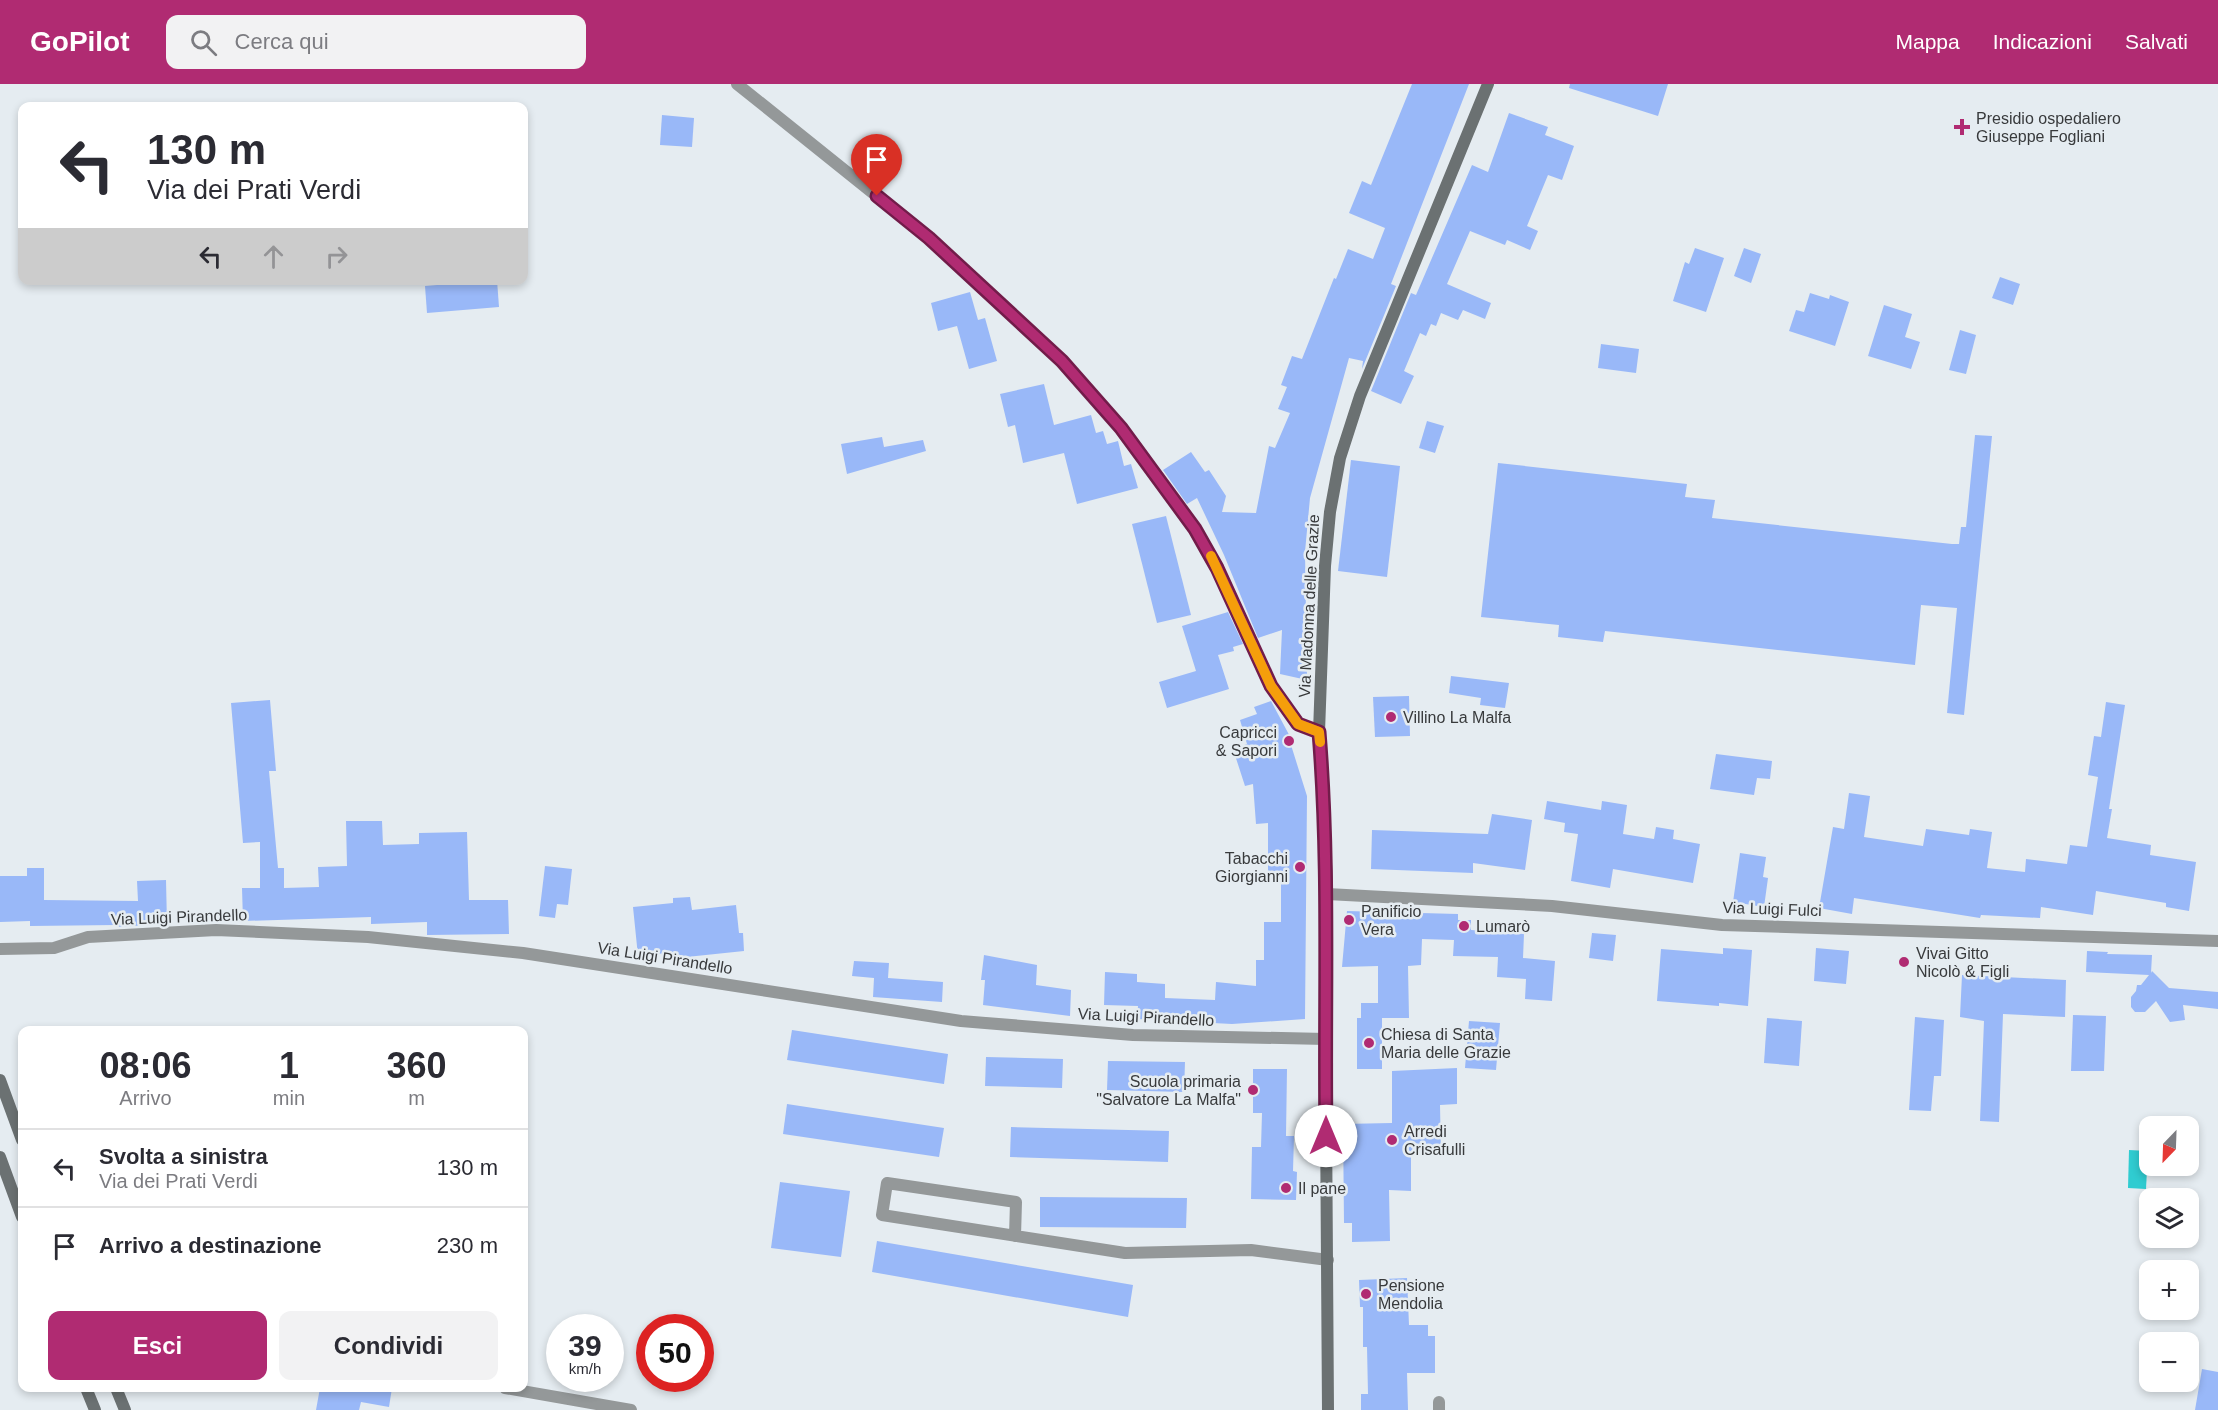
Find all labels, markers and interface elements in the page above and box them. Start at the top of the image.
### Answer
search box [166,15,586,69]
text: GoPilot [30,26,130,57]
icon: search [187,26,220,59]
text: Cerca qui [235,29,329,54]
text: Mappa [1896,30,1960,53]
text: Indicazioni [1993,30,2092,53]
text: Salvati [2125,30,2188,53]
place label: Presidio ospedaliero Giuseppe Fogliani [1976,110,2121,145]
marker: Presidio ospedaliero Giuseppe Fogliani [1953,118,1971,136]
icon: left [48,126,126,204]
text: 130 m [147,126,266,173]
pin [851,134,902,196]
icon: arrive [860,143,893,176]
text: Via dei Prati Verdi [147,175,361,205]
icon: left [194,240,227,273]
icon: ahead [257,240,290,273]
icon: right [320,240,353,273]
street label: Via Madonna delle Grazie [1296,514,1322,698]
place label: Villino La Malfa [1403,709,1511,726]
marker: Villino La Malfa [1384,710,1398,724]
place label: Capricci & Sapori [1216,724,1277,759]
marker: Capricci & Sapori [1282,734,1296,748]
place label: Tabacchi Giorgianni [1215,850,1288,885]
marker: Tabacchi Giorgianni [1293,860,1307,874]
street label: Via Luigi Fulci [1722,899,1822,919]
place label: Panificio Vera [1361,903,1422,938]
street label: Via Luigi Pirandello [110,906,248,928]
marker: Panificio Vera [1342,913,1356,927]
place label: Lumarò [1476,918,1530,935]
marker: Lumarò [1457,919,1471,933]
street label: Via Luigi Pirandello [596,939,734,977]
place label: Vivai Gitto Nicolò & Figli [1916,945,2009,980]
marker: Vivai Gitto Nicolò & Figli [1897,955,1911,969]
street label: Via Luigi Pirandello [1077,1005,1215,1029]
place label: Chiesa di Santa Maria delle Grazie [1381,1026,1511,1061]
marker: Chiesa di Santa Maria delle Grazie [1362,1036,1376,1050]
text: 08:06 [99,1045,191,1086]
text: 1 [279,1045,299,1086]
text: 360 [386,1045,447,1086]
place label: Scuola primaria "Salvatore La Malfa" [1096,1073,1241,1108]
marker: Scuola primaria "Salvatore La Malfa" [1246,1083,1260,1097]
text: Arrivo [119,1087,172,1109]
text: min [273,1087,305,1109]
text: m [408,1087,425,1109]
position arrow [1294,1104,1358,1168]
north arrow [2139,1116,2199,1176]
map controls [2139,1116,2199,1392]
place label: Arredi Crisafulli [1404,1123,1465,1158]
marker: Arredi Crisafulli [1385,1133,1399,1147]
text: Svolta a sinistra [99,1144,268,1169]
icon: left [48,1152,81,1185]
text: 130 m [437,1155,498,1180]
text: Via dei Prati Verdi [99,1170,258,1192]
place label: Il pane [1298,1180,1346,1197]
marker: Il pane [1279,1181,1293,1195]
button: layers [2139,1188,2199,1248]
icon: arrive [48,1230,81,1263]
text: Arrivo a destinazione [99,1233,322,1258]
text: 230 m [437,1233,498,1258]
button: + [2139,1260,2199,1320]
place label: Pensione Mendolia [1378,1277,1445,1312]
marker: Pensione Mendolia [1359,1287,1373,1301]
button: Esci [48,1311,267,1380]
button: Condividi [279,1311,498,1380]
speed limit sign: 50 [636,1314,714,1392]
text: 39 [568,1329,602,1362]
button: − [2139,1332,2199,1392]
text: km/h [569,1360,601,1377]

